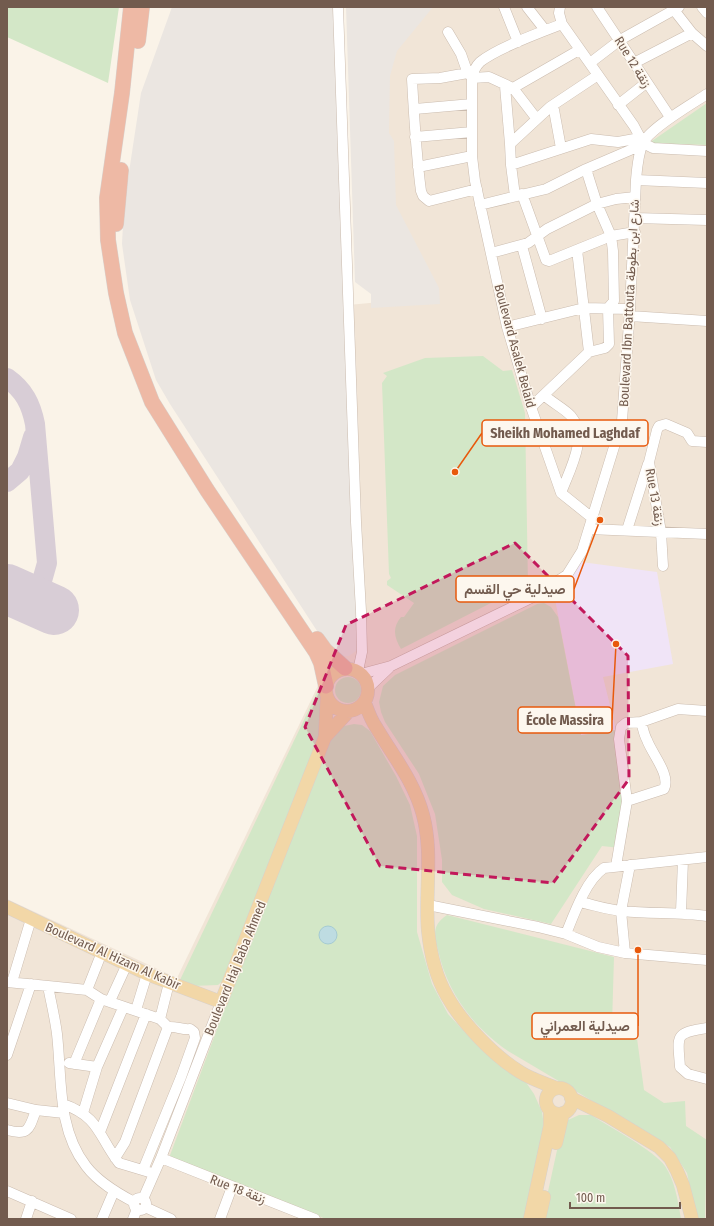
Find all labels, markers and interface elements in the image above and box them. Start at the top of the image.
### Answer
street label: Rue 12 زنقة [610,34,655,91]
street label: Boulevard Ibn Battouta شارع ابن بطوطة [616,199,644,407]
street label: Boulevard Asalek Belaid [491,282,539,410]
callout: Sheikh Mohamed Laghdaf [482,420,648,446]
text: Sheikh Mohamed Laghdaf [490,425,641,442]
street label: Rue 13 زنقة [642,467,667,527]
callout: صيدلية حي القسم [456,576,574,602]
text: صيدلية حي القسم [464,581,566,601]
callout: École Massira [518,707,612,733]
text: École Massira [526,711,604,729]
street label: Boulevard Haj Baba Ahmed [201,898,269,1038]
street label: Boulevard Al Hizam Al Kabir [43,919,183,993]
callout: صيدلية العمراني [532,1013,638,1039]
text: صيدلية العمراني [540,1018,630,1038]
street label: Rue 18 زنقة [208,1172,268,1207]
scale bar [570,1184,680,1210]
text: 100 m [576,1191,605,1205]

